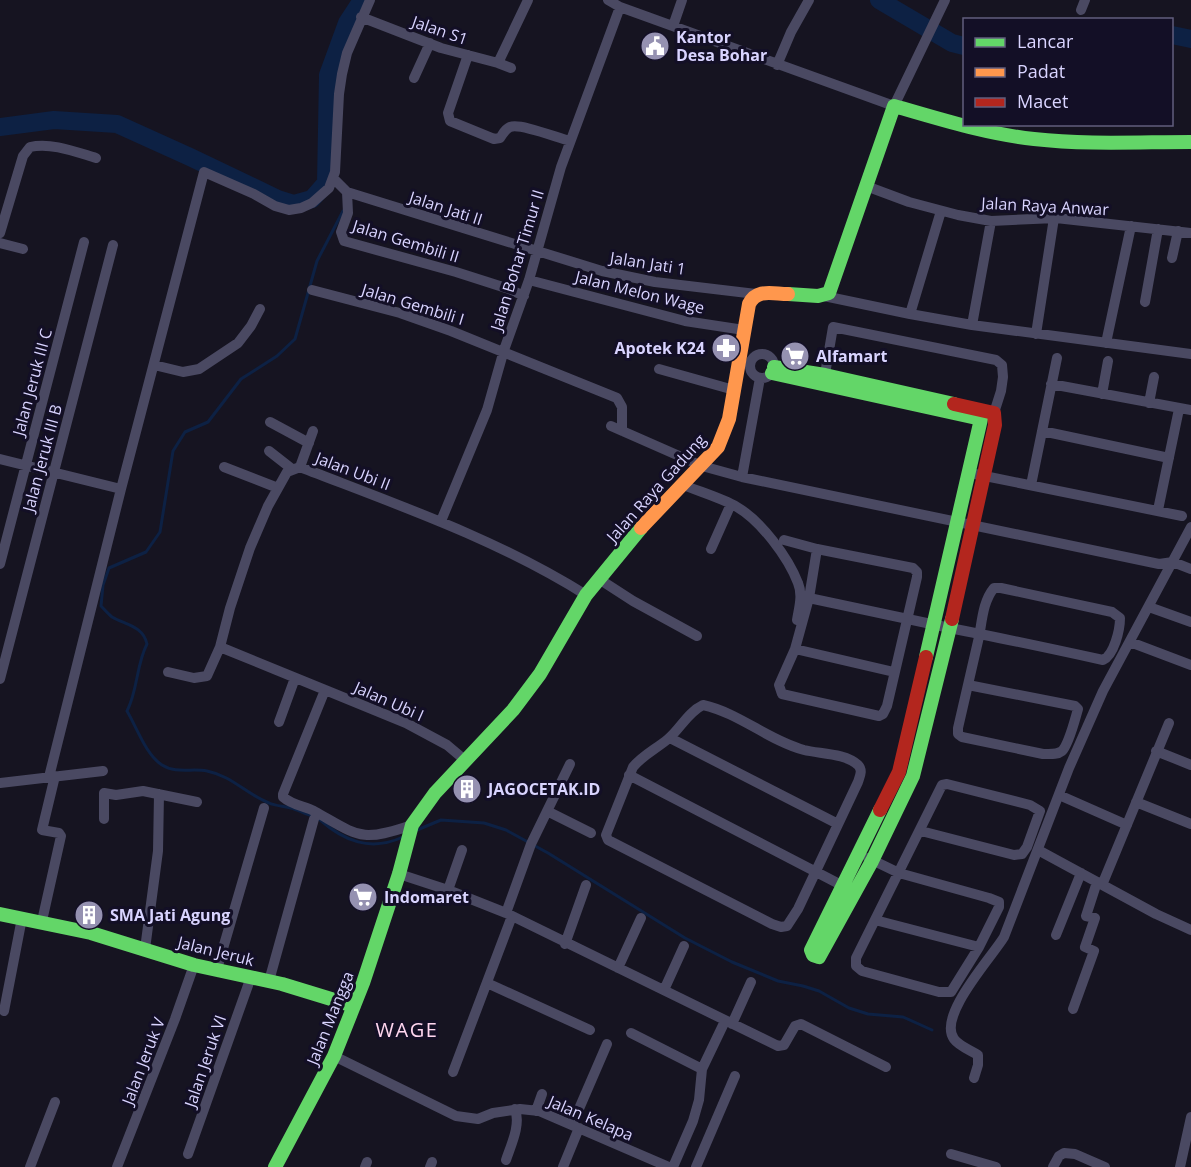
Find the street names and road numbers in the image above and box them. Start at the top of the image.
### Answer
street label: Jalan S1 [407,10,471,50]
street label: Jalan Jati II [405,185,486,230]
street label: Jalan Bohar Timur II [484,187,549,335]
street label: Jalan Raya Anwar [979,192,1110,220]
street label: Jalan Gembili II [348,214,462,268]
street label: Jalan Jati 1 [607,246,687,280]
street label: Jalan Melon Wage [571,265,707,319]
street label: Jalan Gembili I [357,277,467,330]
street label: Jalan Jeruk III C [7,326,57,440]
street label: Jalan Jeruk III B [17,402,67,516]
street label: Jalan Raya Gadung [600,429,711,548]
street label: Jalan Ubi II [310,446,394,495]
street label: Jalan Ubi I [349,675,427,726]
street label: Jalan Jeruk [173,930,257,971]
street label: Jalan Mangga [300,968,359,1070]
street label: Jalan Jeruk VI [178,1012,231,1112]
street label: Jalan Jeruk V [116,1014,170,1110]
street label: Jalan Kelapa [543,1089,637,1146]

